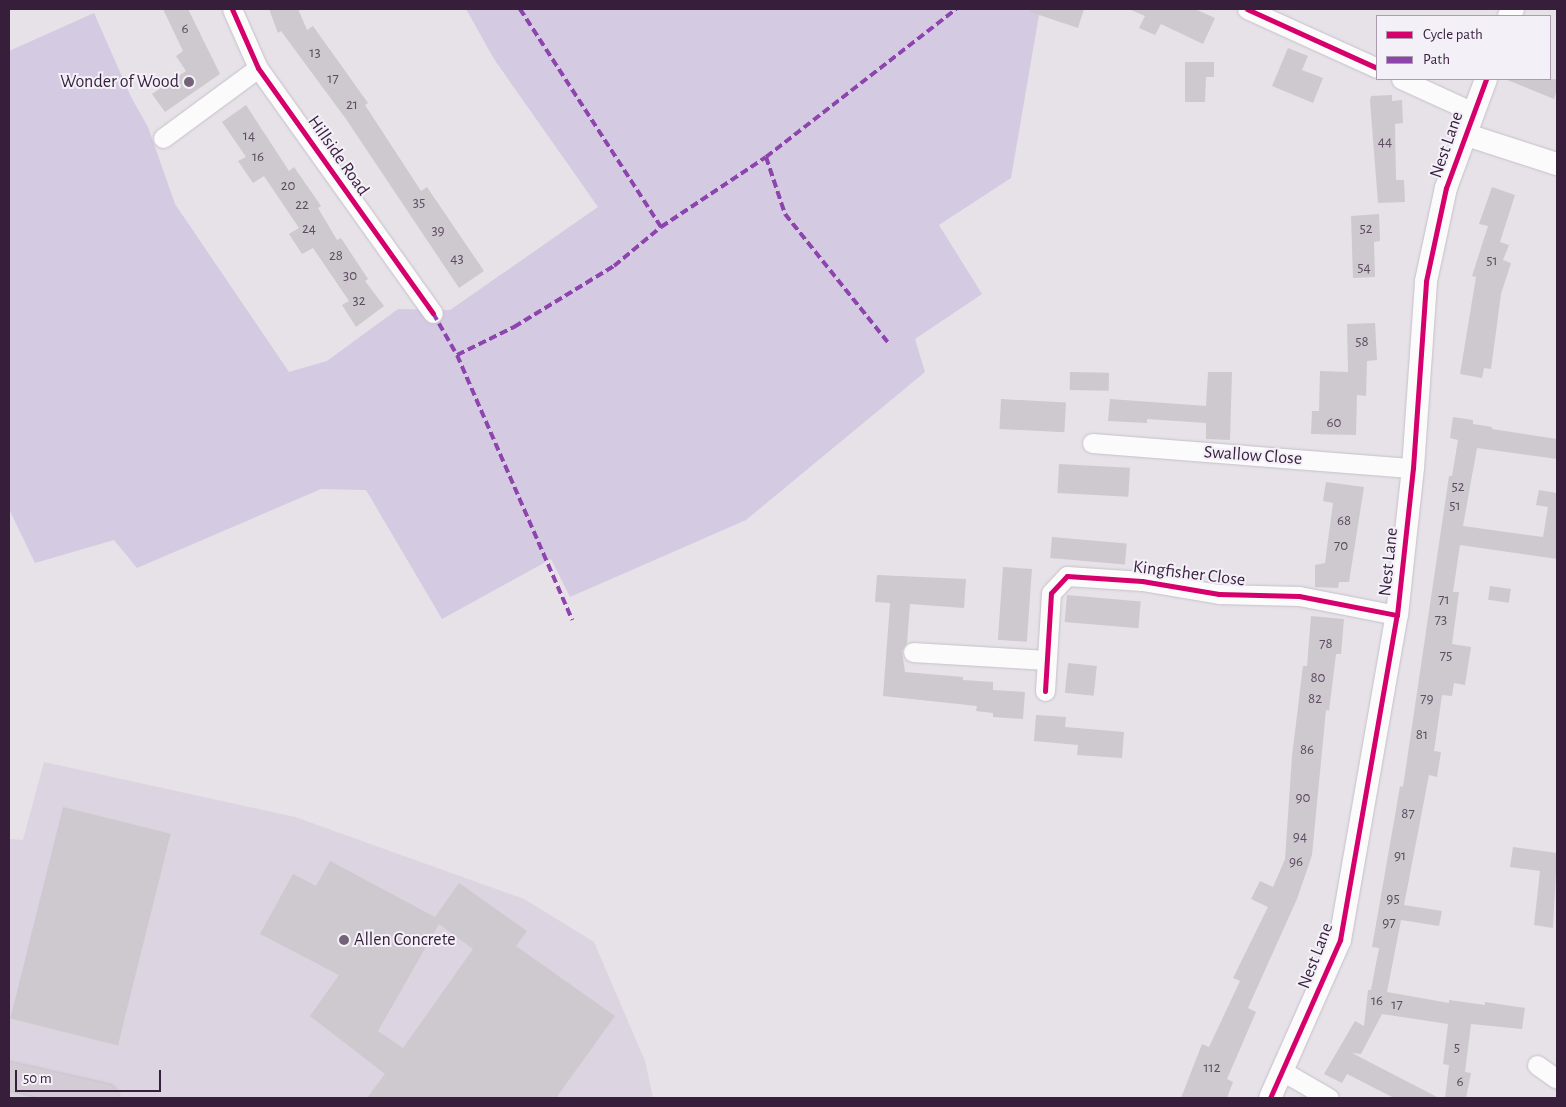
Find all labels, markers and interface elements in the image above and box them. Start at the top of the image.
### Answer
legend [1376,15,1551,80]
house number: 6 [181,20,189,38]
text: Cycle path [1423,27,1483,42]
house number: 13 [309,44,321,62]
text: Path [1423,52,1450,67]
house number: 17 [327,70,339,88]
place label: Wonder of Wood [60,71,179,93]
marker: Wonder of Wood [183,76,195,88]
house number: 21 [346,96,358,114]
street label: Nest Lane [1426,109,1468,181]
street label: Hillside Road [302,112,374,200]
house number: 14 [243,127,255,145]
house number: 44 [1378,133,1392,151]
house number: 16 [252,148,264,166]
house number: 20 [281,177,295,195]
house number: 35 [413,194,425,212]
house number: 22 [295,196,309,214]
house number: 24 [302,220,316,238]
house number: 52 [1359,220,1373,238]
house number: 39 [431,222,445,240]
house number: 28 [329,247,343,265]
house number: 43 [450,250,464,268]
house number: 51 [1486,252,1498,270]
house number: 54 [1357,259,1371,277]
house number: 30 [343,267,357,285]
house number: 32 [352,292,366,310]
house number: 58 [1355,333,1369,351]
house number: 60 [1327,414,1341,432]
street label: Swallow Close [1203,442,1303,470]
house number: 52 [1451,478,1465,496]
house number: 51 [1449,497,1461,515]
house number: 68 [1337,512,1351,530]
street label: Nest Lane [1375,527,1403,597]
house number: 70 [1334,537,1348,555]
street label: Kingfisher Close [1132,556,1246,592]
house number: 71 [1438,591,1450,609]
house number: 73 [1435,611,1447,629]
house number: 78 [1319,635,1333,653]
house number: 75 [1440,647,1452,665]
house number: 80 [1310,669,1326,687]
house number: 82 [1308,690,1322,708]
house number: 79 [1420,690,1434,708]
house number: 81 [1416,726,1428,744]
house number: 86 [1300,741,1314,759]
house number: 90 [1296,789,1310,807]
house number: 87 [1401,805,1415,823]
house number: 94 [1293,828,1307,846]
house number: 91 [1394,847,1406,865]
house number: 96 [1289,853,1303,871]
house number: 95 [1386,890,1400,908]
house number: 97 [1382,914,1396,932]
street label: Nest Lane [1294,920,1338,992]
place label: Allen Concrete [354,929,455,951]
marker: Allen Concrete [338,934,350,946]
house number: 16 [1371,992,1383,1010]
house number: 17 [1391,996,1403,1014]
house number: 5 [1454,1039,1460,1057]
house number: 112 [1203,1059,1221,1077]
scale bar [18,1060,164,1092]
text: 50 m [23,1071,52,1086]
house number: 6 [1456,1073,1464,1091]

